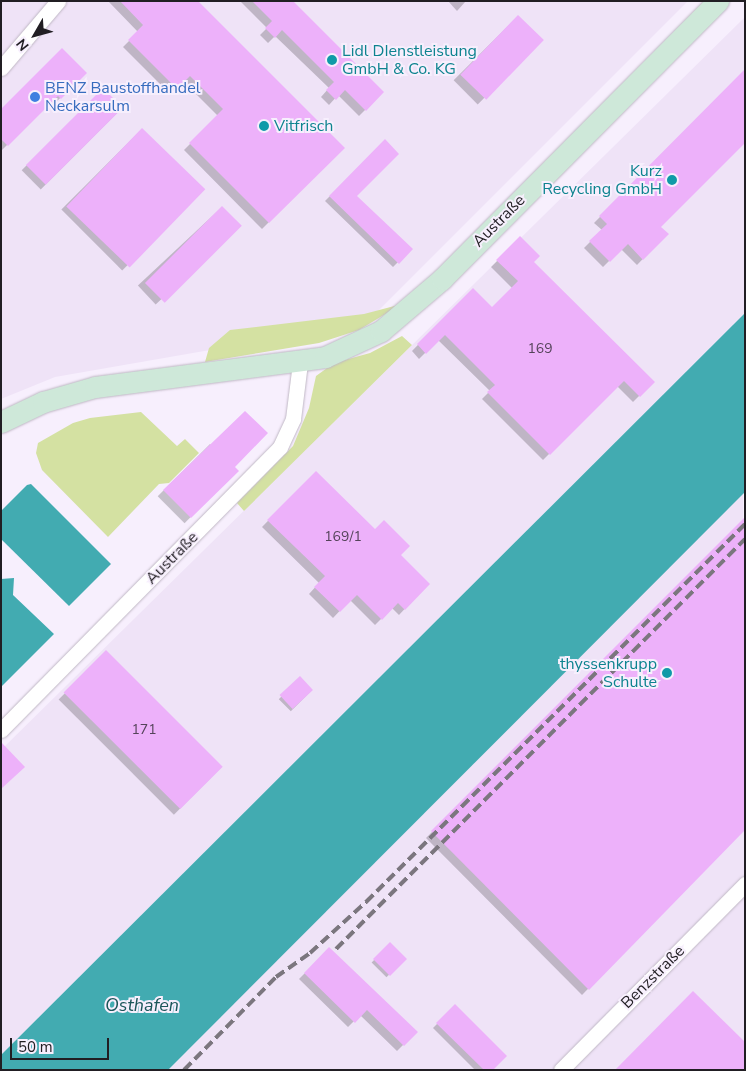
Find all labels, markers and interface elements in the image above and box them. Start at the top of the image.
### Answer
north arrow [10,10,60,60]
text: N [12,35,34,55]
place label: Lidl DIenstleistung GmbH & Co. KG [342,41,477,79]
marker: Lidl DIenstleistung GmbH & Co. KG [326,54,338,66]
place label: BENZ Baustoffhandel Neckarsulm [45,78,200,116]
marker: BENZ Baustoffhandel Neckarsulm [29,91,41,103]
place label: Vitfrisch [274,116,333,136]
marker: Vitfrisch [258,120,270,132]
place label: Kurz Recycling GmbH [542,161,662,199]
marker: Kurz Recycling GmbH [666,174,678,186]
street label: Austraße [469,191,529,251]
house number: 169 [527,341,553,357]
street label: Austraße [142,528,202,588]
house number: 169/1 [324,529,362,545]
place label: thyssenkrupp Schulte [560,654,657,692]
marker: thyssenkrupp Schulte [661,667,673,679]
house number: 171 [131,722,157,738]
street label: Benzstraße [617,941,689,1013]
water label: Osthafen [105,994,179,1016]
scale bar [12,1028,111,1060]
text: 50 m [18,1037,53,1057]

